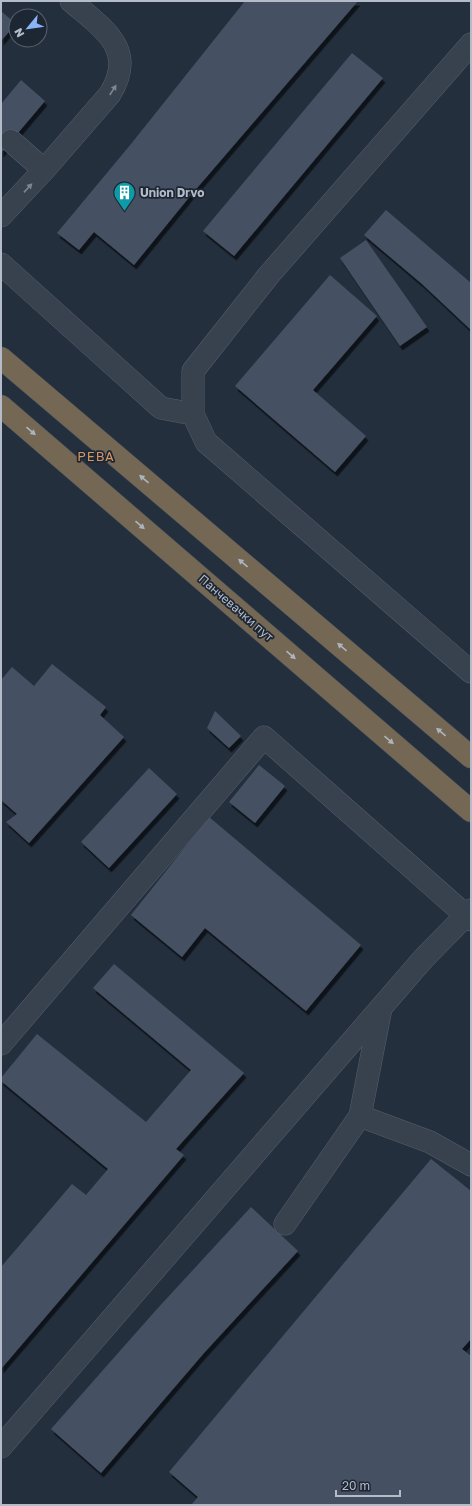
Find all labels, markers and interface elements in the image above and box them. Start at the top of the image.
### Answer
north arrow [8,8,48,48]
text: N [11,26,27,40]
one-way arrow [109,85,117,95]
building icon: Union Drvo [112,180,138,213]
one-way arrow [23,183,32,193]
place label: Union Drvo [140,185,205,200]
one-way arrow [25,427,36,436]
district label: РЕВА [77,448,115,464]
one-way arrow [139,475,149,484]
one-way arrow [134,521,145,530]
one-way arrow [238,559,248,568]
street label: Панчевачки пут [196,571,277,644]
one-way arrow [337,643,348,652]
one-way arrow [286,651,296,660]
one-way arrow [436,727,447,736]
one-way arrow [384,736,395,745]
scale bar [336,1472,400,1498]
text: 20 m [342,1478,370,1493]

